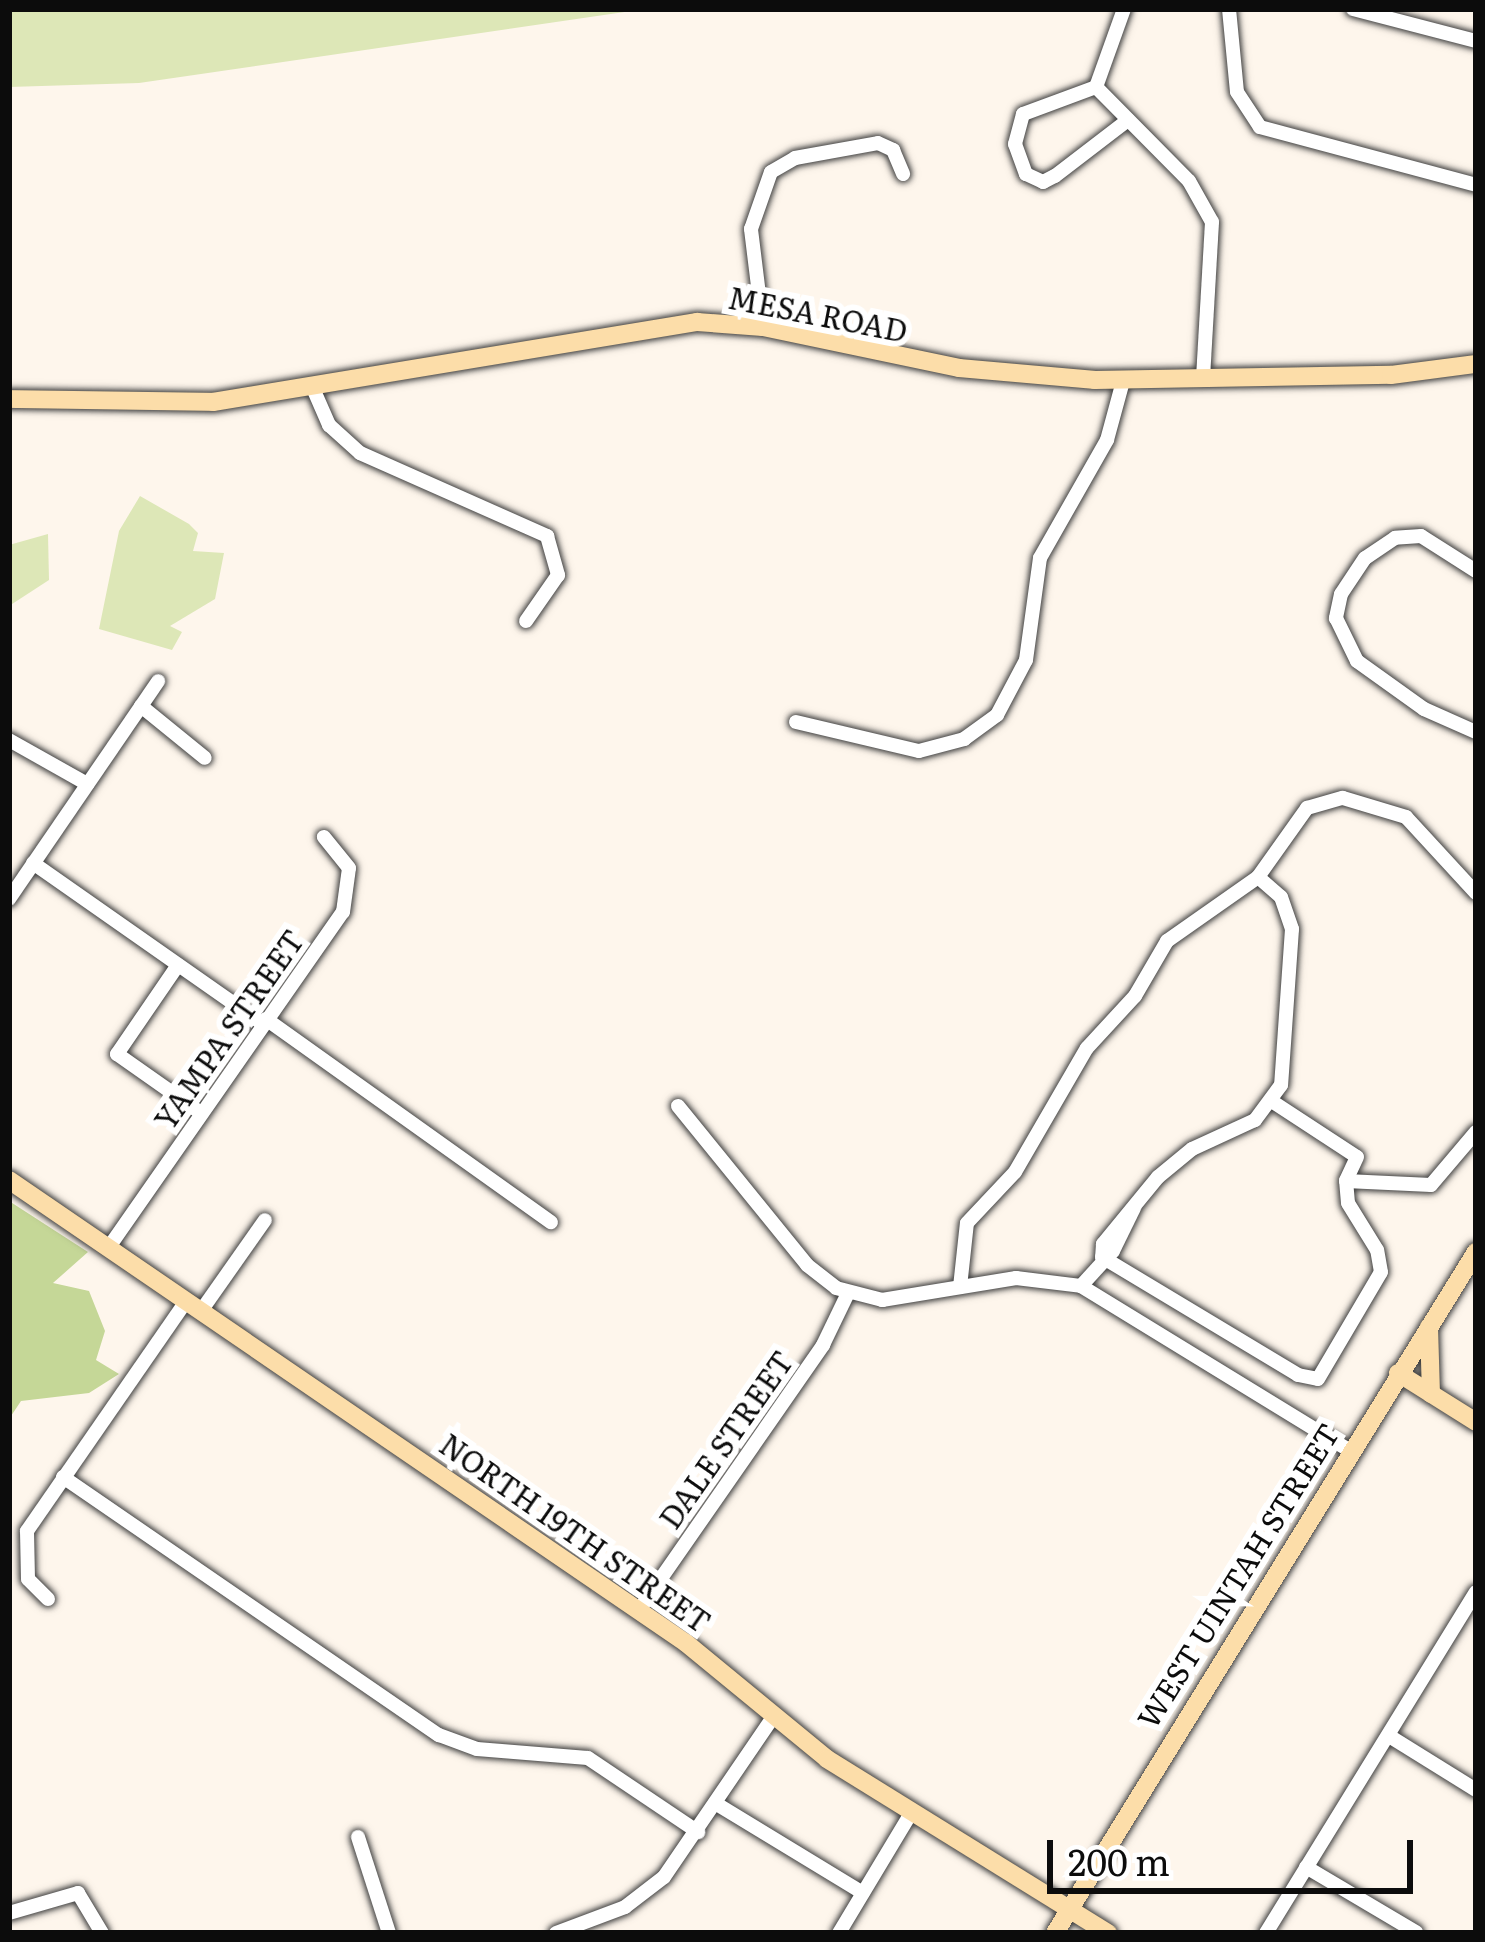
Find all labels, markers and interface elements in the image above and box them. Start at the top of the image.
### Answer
street label: MESA ROAD [725,278,911,348]
street label: YAMPA STREET [146,922,310,1136]
street label: DALE STREET [650,1343,800,1535]
street label: WEST UINTAH STREET [1128,1416,1346,1734]
street label: NORTH 19TH STREET [434,1425,718,1639]
scale bar [1053,1816,1419,1890]
text: 200 m [1068,1834,1170,1887]

